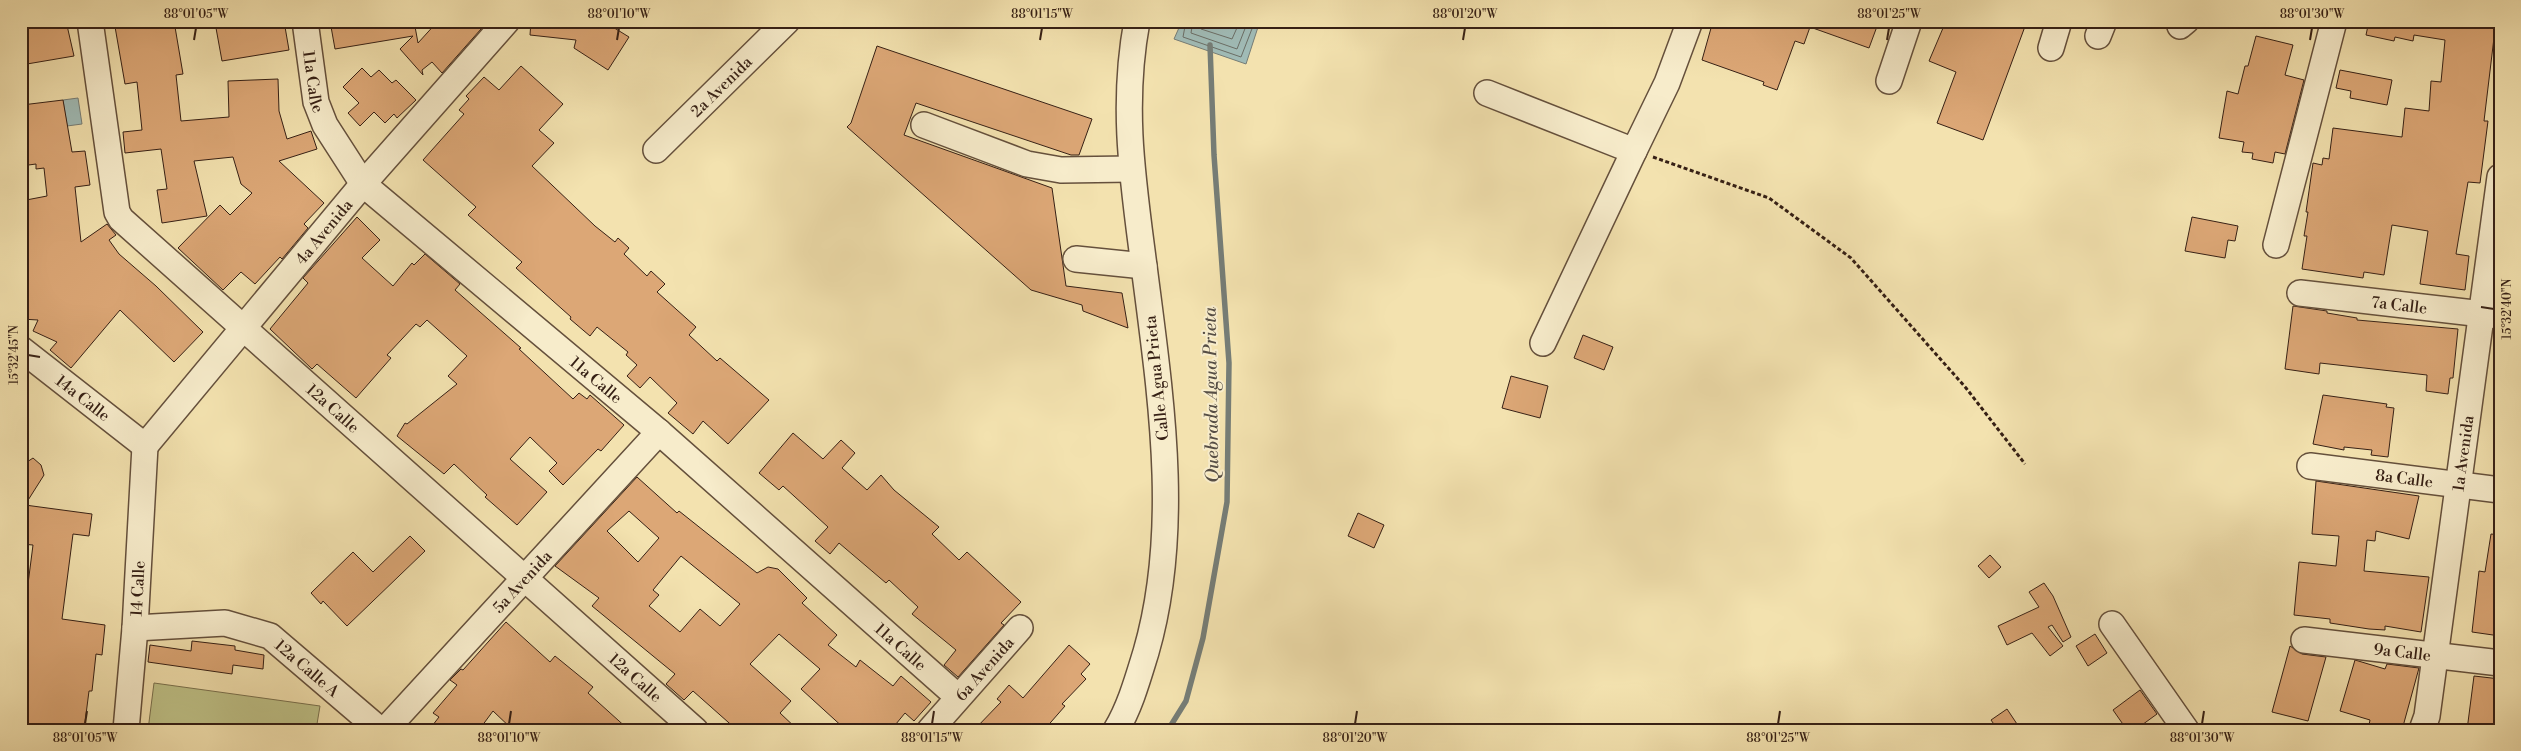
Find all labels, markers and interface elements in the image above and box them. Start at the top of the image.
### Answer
text: 88°01'05"W [164,7,229,22]
text: 88°01'10"W [588,7,652,22]
text: 88°01'15"W [1011,7,1074,22]
text: 88°01'20"W [1433,7,1499,22]
text: 88°01'25"W [1857,7,1922,22]
text: 88°01'30"W [2280,7,2345,22]
street label: 11a Calle [298,49,328,116]
street label: 2a Avenida [687,52,757,122]
street label: 4a Avenida [291,195,358,269]
text: 15°32'40"N [2500,278,2515,340]
street label: 7a Calle [2370,292,2428,319]
water label: Quebrada Agua Prieta [1198,306,1225,483]
street label: Calle Agua Prieta [1140,313,1174,441]
text: 15°32'45"N [7,325,22,385]
street label: 11a Calle [565,353,626,408]
street label: 14a Calle [51,371,114,426]
street label: 12a Calle [302,380,363,438]
street label: 1a Avenida [2449,413,2479,493]
street label: 8a Calle [2374,465,2434,492]
street label: 5a Avenida [489,546,557,618]
street label: 14 Calle [127,560,150,617]
street label: 11a Calle [870,619,930,675]
street label: 6a Avenida [951,632,1019,705]
street label: 12a Calle A [270,635,344,702]
street label: 9a Calle [2372,639,2432,666]
street label: 12a Calle [604,649,666,707]
text: 88°01'05"W [53,731,118,746]
text: 88°01'10"W [478,731,542,746]
text: 88°01'15"W [901,731,964,746]
text: 88°01'20"W [1323,731,1389,746]
text: 88°01'25"W [1746,731,1811,746]
text: 88°01'30"W [2170,731,2235,746]

